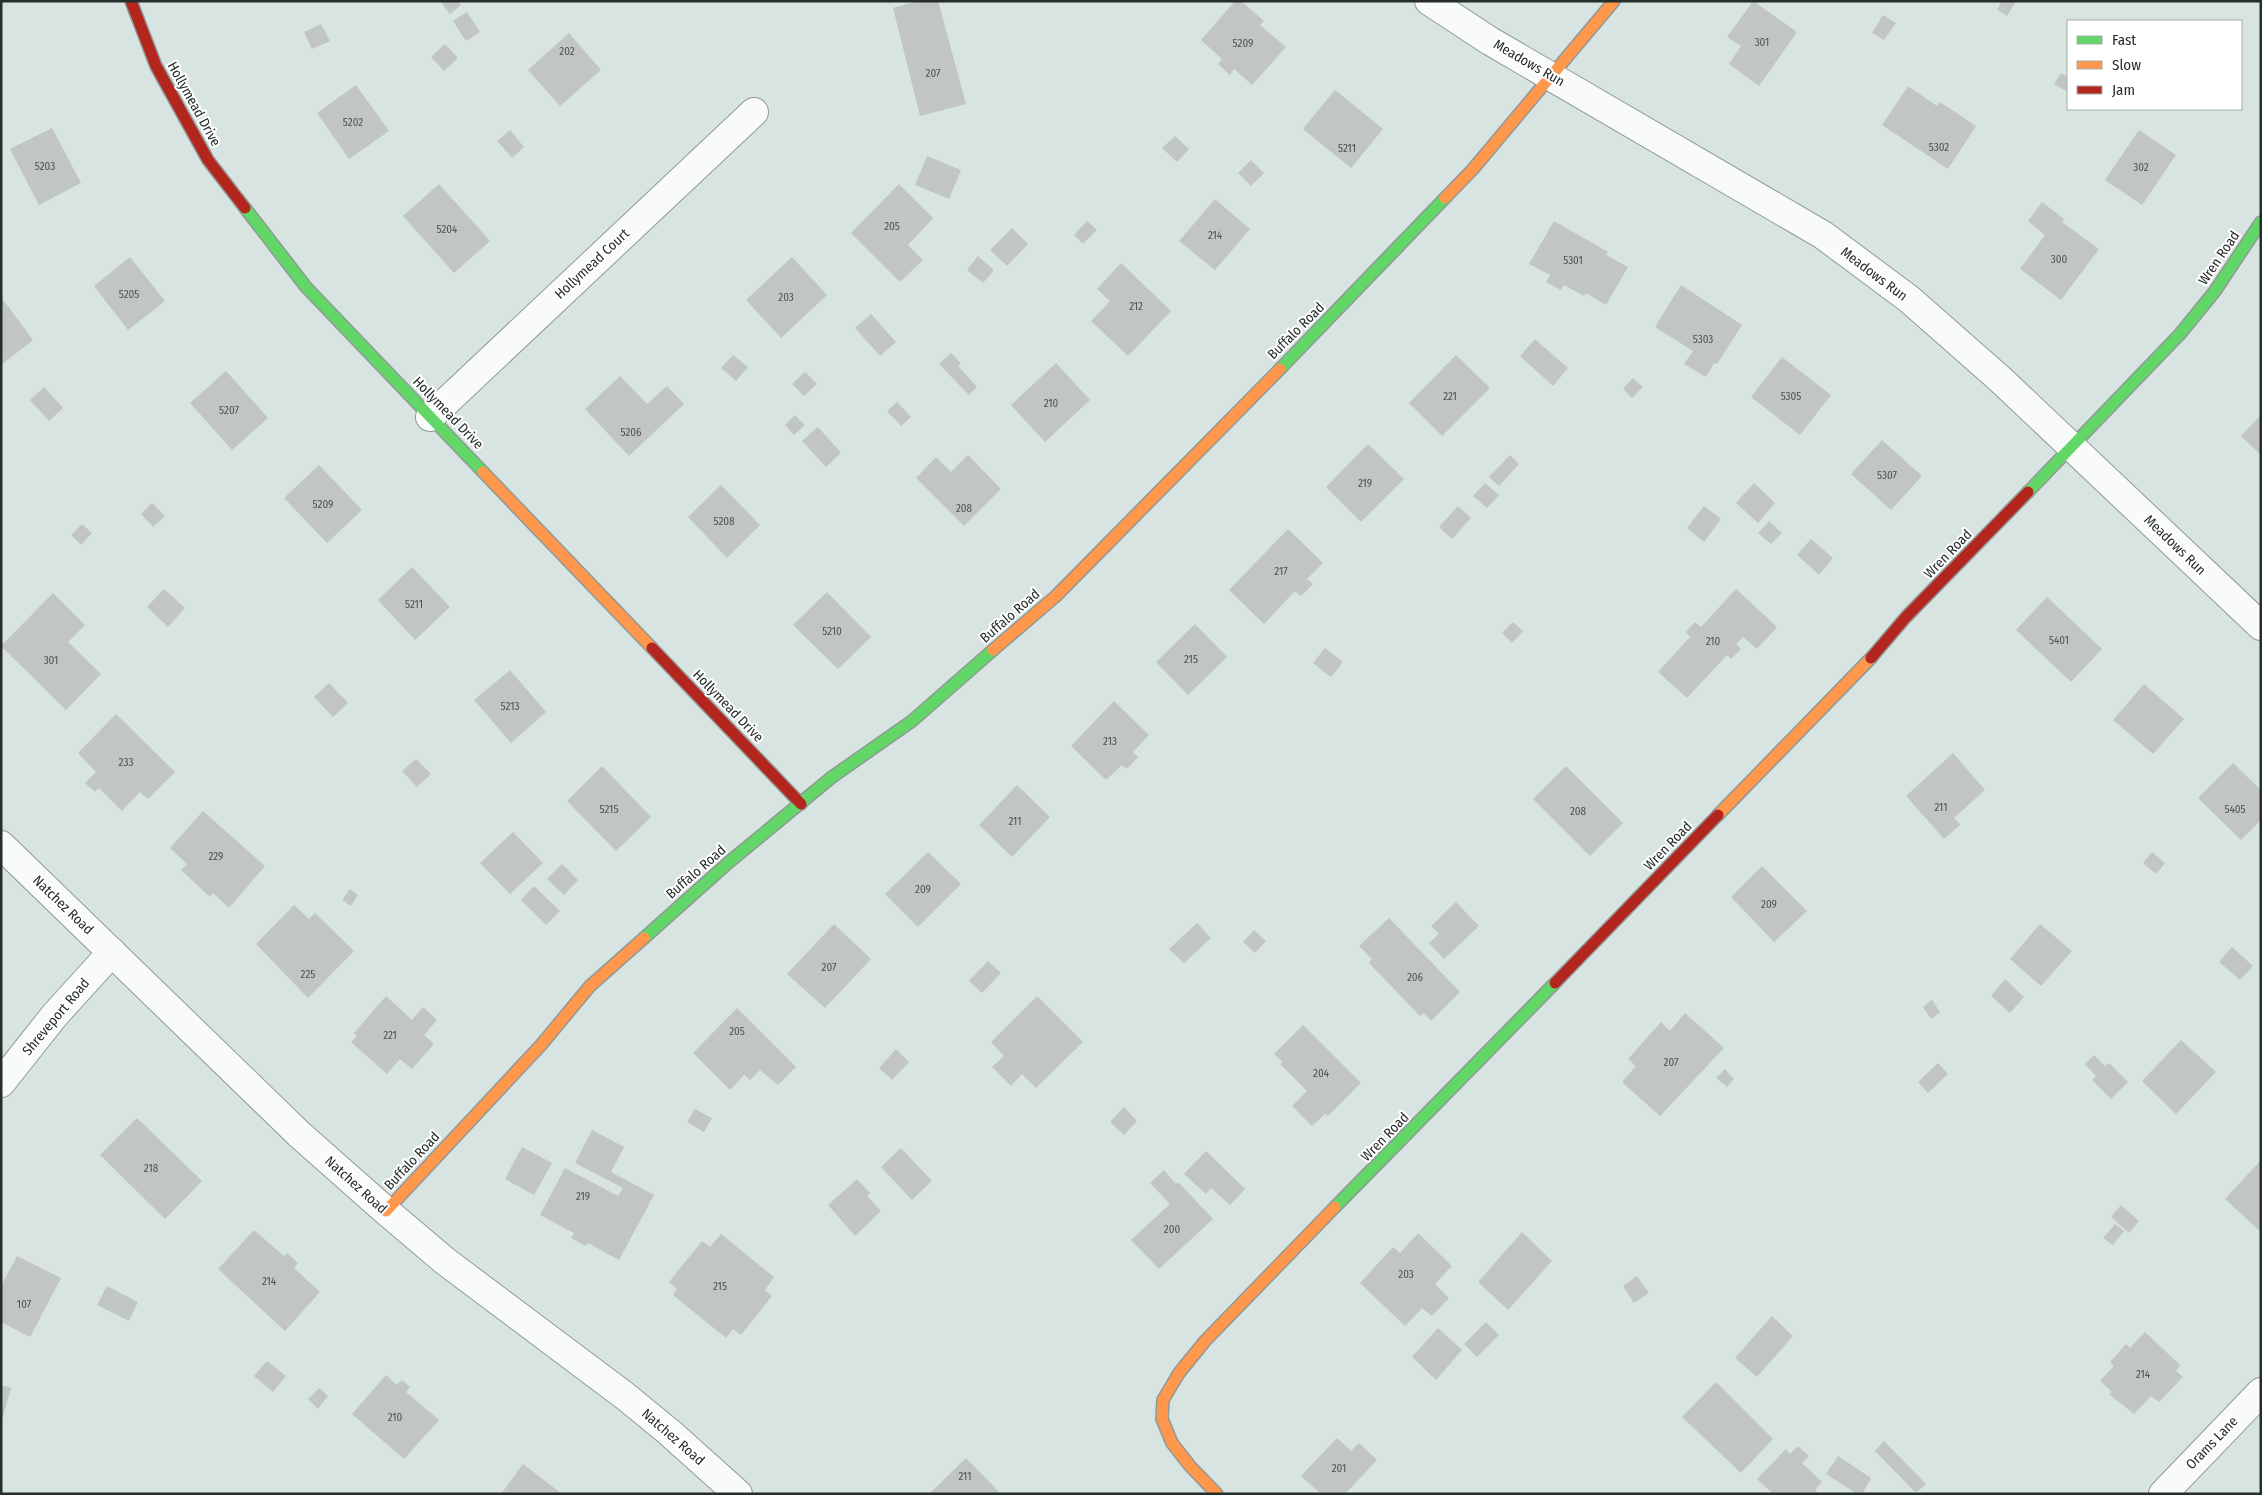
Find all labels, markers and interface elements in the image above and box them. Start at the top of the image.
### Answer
legend [2067,20,2242,110]
text: Fast [2112,31,2136,49]
street label: Meadows Run [1490,36,1568,90]
house number: 301 [1755,36,1769,49]
house number: 5209 [1233,37,1253,50]
house number: 202 [559,45,575,58]
text: Slow [2112,56,2141,74]
street label: Hollymead Drive [164,59,224,149]
house number: 207 [926,67,941,80]
text: Jam [2112,81,2135,99]
house number: 5202 [343,116,363,129]
house number: 5302 [1929,141,1949,154]
house number: 5211 [1338,142,1356,155]
house number: 5203 [35,160,55,173]
house number: 302 [2133,161,2149,174]
house number: 205 [884,220,900,233]
house number: 5204 [437,223,458,236]
street label: Hollymead Court [551,225,633,303]
street label: Wren Road [2195,228,2243,288]
house number: 214 [1208,229,1223,242]
street label: Meadows Run [1837,243,1911,305]
house number: 300 [2051,253,2067,266]
house number: 5301 [1563,254,1583,267]
house number: 5205 [119,288,139,301]
house number: 203 [778,291,794,304]
street label: Buffalo Road [1264,299,1328,363]
house number: 212 [1129,300,1143,313]
house number: 5303 [1693,333,1713,346]
street label: Hollymead Drive [409,373,487,453]
house number: 221 [1443,390,1457,403]
house number: 5305 [1781,390,1801,403]
house number: 210 [1044,397,1059,410]
house number: 5207 [219,404,239,417]
house number: 5206 [621,426,642,439]
house number: 5307 [1877,469,1898,482]
house number: 219 [1358,477,1372,490]
house number: 5209 [313,498,333,511]
house number: 208 [956,502,973,515]
street label: Meadows Run [2141,511,2209,579]
house number: 5208 [713,515,735,528]
street label: Wren Road [1921,526,1975,582]
house number: 217 [1274,565,1288,578]
street label: Buffalo Road [977,586,1043,646]
house number: 5211 [405,598,423,611]
house number: 5210 [822,625,842,638]
house number: 5401 [2049,634,2069,647]
house number: 210 [1706,635,1721,648]
house number: 215 [1184,653,1198,666]
house number: 301 [44,654,58,667]
street label: Hollymead Drive [689,666,767,746]
house number: 5213 [501,700,519,713]
house number: 213 [1103,735,1117,748]
house number: 233 [119,756,133,769]
house number: 211 [1934,801,1948,814]
house number: 5215 [600,803,618,816]
house number: 5405 [2224,803,2246,816]
house number: 208 [1570,805,1587,818]
house number: 211 [1008,815,1022,828]
street label: Wren Road [1641,818,1695,874]
street label: Buffalo Road [663,842,729,902]
house number: 229 [209,850,223,863]
street label: Natchez Road [29,872,97,938]
house number: 209 [915,883,931,896]
house number: 209 [1761,898,1777,911]
house number: 207 [822,961,837,974]
house number: 225 [301,968,315,981]
house number: 206 [1407,971,1424,984]
street label: Shreveport Road [19,975,93,1059]
house number: 205 [729,1025,745,1038]
house number: 221 [383,1029,397,1042]
house number: 207 [1664,1056,1679,1069]
house number: 204 [1313,1067,1330,1080]
street label: Wren Road [1358,1109,1412,1165]
street label: Buffalo Road [381,1128,443,1194]
street label: Natchez Road [321,1153,391,1217]
house number: 218 [144,1162,159,1175]
house number: 219 [576,1190,590,1203]
house number: 200 [1164,1223,1180,1236]
house number: 203 [1398,1268,1414,1281]
house number: 214 [262,1275,277,1288]
house number: 215 [713,1280,727,1293]
house number: 107 [17,1298,32,1311]
house number: 214 [2136,1368,2151,1381]
street label: Natchez Road [638,1405,708,1469]
house number: 210 [388,1411,403,1424]
street label: Orams Lane [2182,1413,2242,1473]
house number: 201 [1332,1462,1346,1475]
house number: 211 [958,1470,972,1483]

